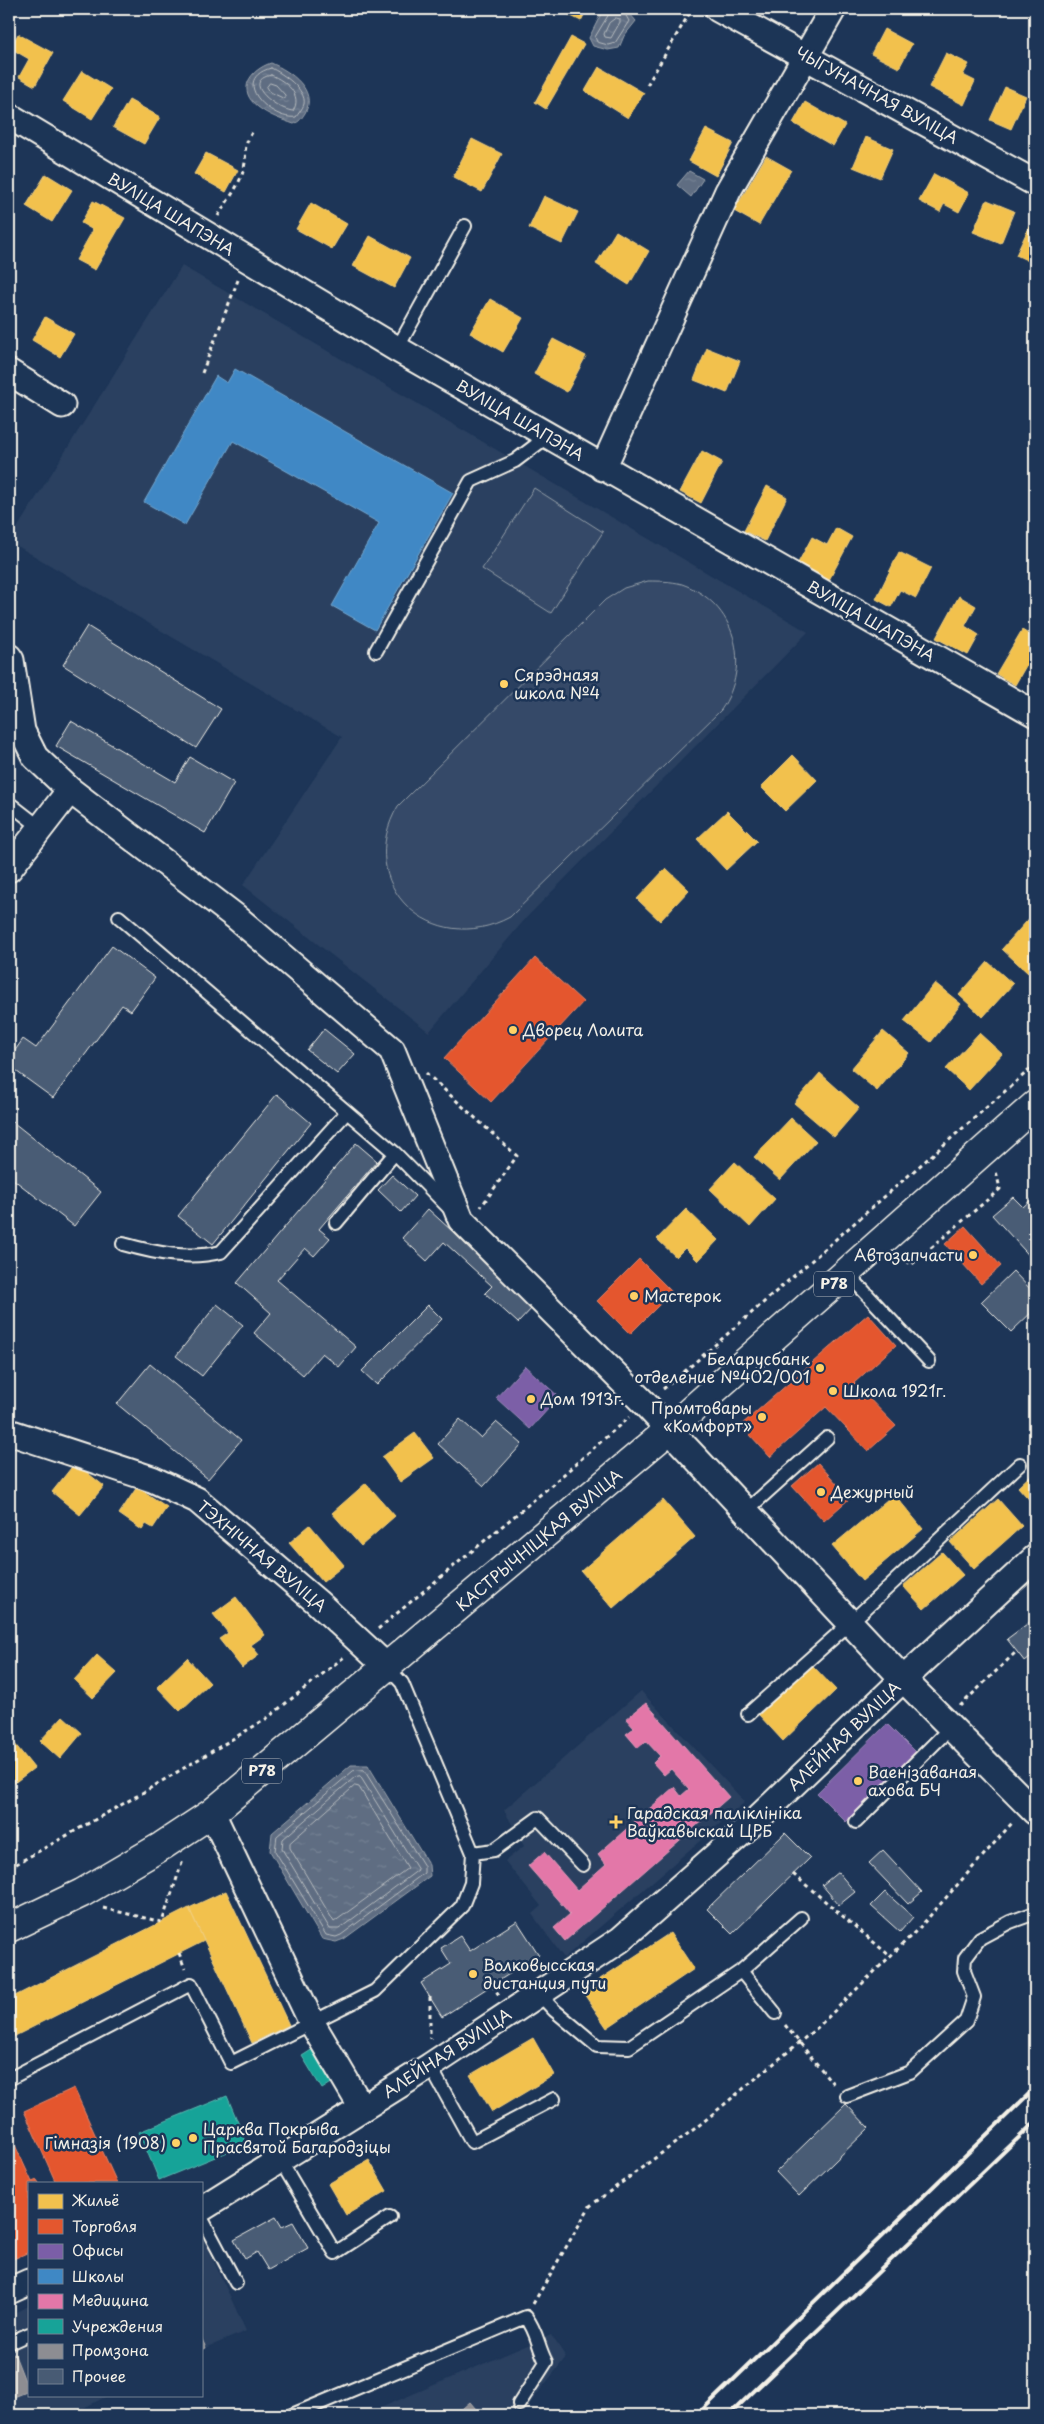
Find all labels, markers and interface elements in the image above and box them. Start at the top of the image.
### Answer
street label: ЧЫГУНАЧНАЯ ВУЛІЦА [792,39,963,149]
street label: ВУЛІЦА ШАПЭНА [103,166,240,261]
street label: ВУЛІЦА ШАПЭНА [452,373,589,466]
street label: ВУЛІЦА ШАПЭНА [803,574,940,667]
place label: Сярэднаяя школа №4 [514,662,600,704]
marker: Сярэднаяя школа №4 [498,678,510,690]
place label: Дворец Лолита [522,1017,643,1041]
marker: Дворец Лолита [507,1024,519,1036]
place label: Автозапчасти [854,1242,963,1266]
marker: Автозапчасти [967,1249,979,1261]
road number: Р78 [814,1272,854,1296]
place label: Мастерок [644,1283,722,1307]
marker: Мастерок [628,1290,640,1302]
place label: Беларусбанк отделение №402/001 [635,1346,810,1388]
marker: Беларусбанк отделение №402/001 [814,1362,826,1374]
place label: Школа 1921г. [843,1378,947,1402]
marker: Школа 1921г. [827,1385,839,1397]
place label: Дом 1913г. [540,1386,625,1410]
marker: Дом 1913г. [525,1393,537,1405]
place label: Промтовары «Комфорт» [651,1395,752,1437]
marker: Промтовары «Комфорт» [756,1411,768,1423]
street label: КАСТРЫЧНІЦКАЯ ВУЛІЦА [450,1462,627,1616]
place label: Дежурный [830,1479,914,1503]
marker: Дежурный [815,1486,827,1498]
street label: ТЭХНІЧНАЯ ВУЛІЦА [193,1494,333,1617]
street label: АЛЕЙНАЯ ВУЛІЦА [781,1675,905,1796]
road number: Р78 [242,1758,282,1784]
place label: Ваенізаваная ахова БЧ [868,1759,977,1801]
marker: Ваенізаваная ахова БЧ [852,1775,864,1787]
place label: Гарадская паліклініка Ваўкавыскай ЦРБ [627,1800,802,1842]
marker: Гарадская паліклініка Ваўкавыскай ЦРБ [609,1815,623,1829]
place label: Волковысская дистанция пути [483,1952,606,1994]
marker: Волковысская дистанция пути [467,1968,479,1980]
street label: АЛЕЙНАЯ ВУЛІЦА [377,2001,516,2103]
place label: Царква Покрыва Прасвятой Багародзіцы [203,2116,391,2158]
place label: Гімназія (1908) [45,2130,166,2154]
marker: Царква Покрыва Прасвятой Багародзіцы [187,2132,199,2144]
marker: Гімназія (1908) [170,2137,182,2149]
legend [28,2182,202,2396]
text: Жильё [71,2188,119,2211]
text: Торговля [72,2214,137,2237]
text: Офисы [72,2238,124,2261]
text: Школы [72,2264,124,2287]
text: Медицина [72,2288,149,2311]
text: Учреждения [72,2314,163,2337]
text: Промзона [72,2338,149,2361]
text: Прочее [72,2364,126,2387]

